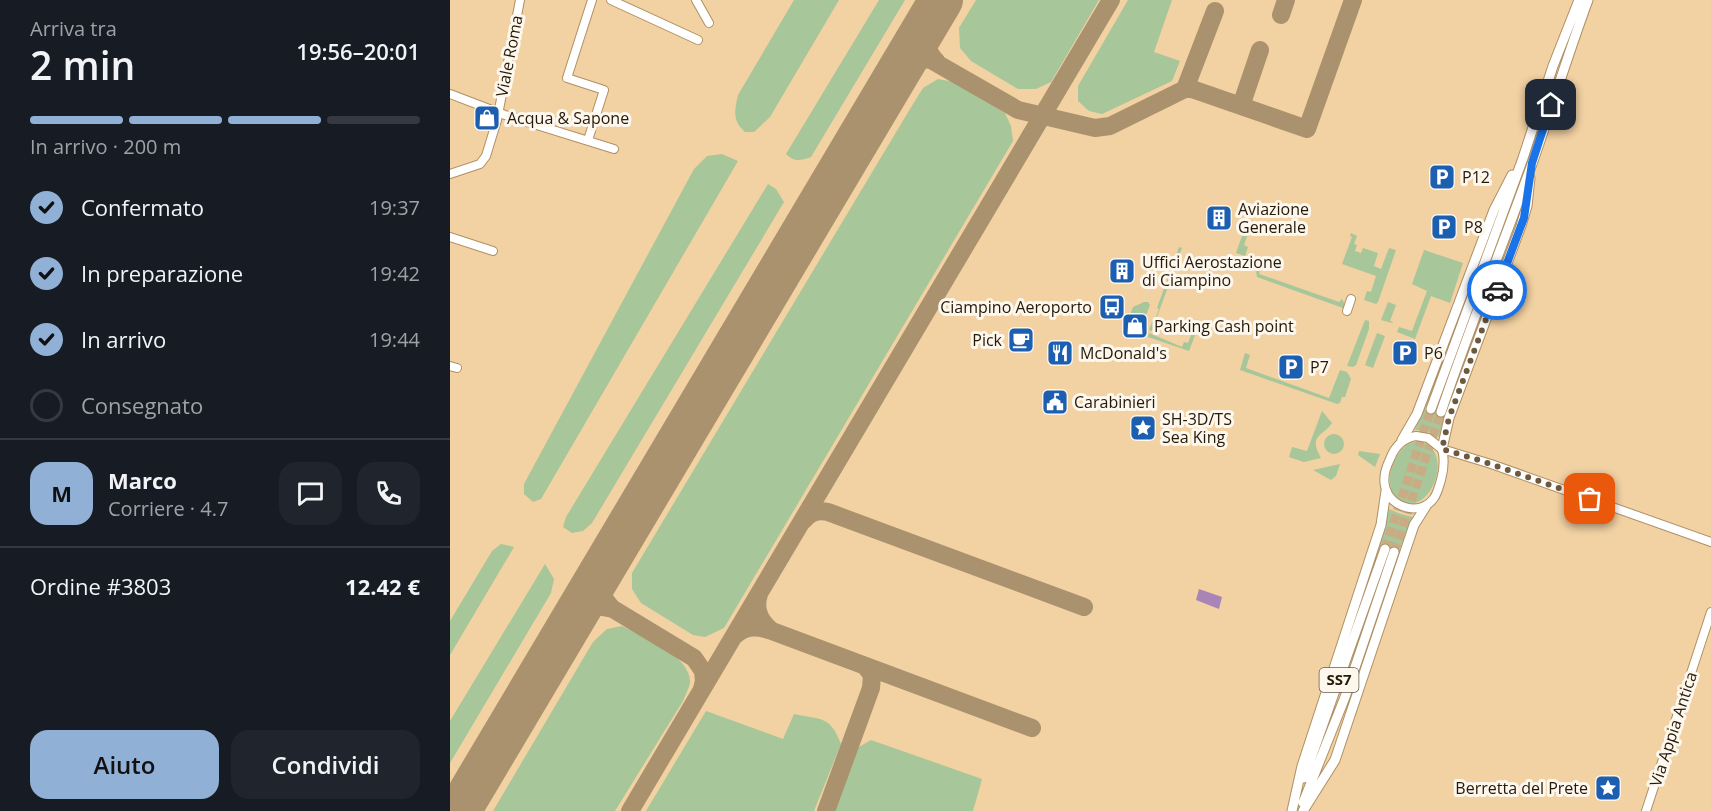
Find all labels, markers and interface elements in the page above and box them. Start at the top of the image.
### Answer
street label: Viale Roma [490,13,528,99]
text: Arriva tra [30,15,117,42]
text: 19:56–20:01 [296,36,420,66]
text: 2 min [30,38,135,91]
pin [1525,79,1576,130]
icon: home [1534,88,1567,121]
shop icon: Acqua & Sapone [472,103,502,133]
place label: Acqua & Sapone [507,107,629,129]
text: In arrivo · 200 m [30,133,181,160]
parking icon: P12 [1427,162,1457,192]
place label: P12 [1462,166,1490,188]
icon: check [30,191,63,224]
text: Confermato [81,192,204,222]
text: 19:37 [369,194,420,221]
place label: Aviazione Generale [1238,198,1309,238]
building icon: Aviazione Generale [1204,203,1234,233]
parking icon: P8 [1429,212,1459,242]
place label: P8 [1464,216,1483,238]
place label: Uffici Aerostazione di Ciampino [1142,251,1282,291]
building icon: Uffici Aerostazione di Ciampino [1107,256,1137,286]
icon: check [30,257,63,290]
text: In preparazione [81,258,243,288]
text: 19:42 [369,260,420,287]
courier [1467,260,1527,320]
icon: car [1481,274,1514,307]
bus stop icon: Ciampino Aeroporto [1097,292,1127,322]
place label: Ciampino Aeroporto [940,296,1092,318]
shop icon: Parking Cash point [1120,311,1150,341]
place label: Parking Cash point [1154,315,1294,337]
icon: check [30,323,63,356]
text: In arrivo [81,324,166,354]
cafe icon: Pick [1006,325,1036,355]
text: 19:44 [369,326,420,353]
place label: Pick [972,329,1003,351]
restaurant icon: McDonald's [1045,338,1075,368]
parking icon: P6 [1390,338,1420,368]
place label: McDonald's [1080,342,1167,364]
place label: P6 [1424,342,1443,364]
parking icon: P7 [1276,352,1306,382]
place label: P7 [1310,356,1329,378]
public building icon: Carabinieri [1040,387,1070,417]
text: Consegnato [81,390,203,420]
place label: Carabinieri [1074,391,1156,413]
place label: SH-3D/TS Sea King [1162,408,1232,448]
place icon: SH-3D/TS Sea King [1128,413,1158,443]
button: chat [279,462,342,525]
button: phone [357,462,420,525]
text: Marco [108,465,177,495]
pin [1564,473,1615,524]
text: M [51,478,72,508]
icon: bag [1573,482,1606,515]
text: Corriere · 4.7 [108,495,228,522]
text: Ordine #3803 [30,571,171,601]
text: 12.42 € [345,571,420,601]
road number: SS7 [1320,668,1358,692]
street label: Via Appia Antica [1644,669,1702,789]
button: Aiuto [30,730,219,799]
button: Condividi [231,730,420,799]
place icon: Berretta del Prete [1593,773,1623,803]
place label: Berretta del Prete [1455,777,1588,799]

